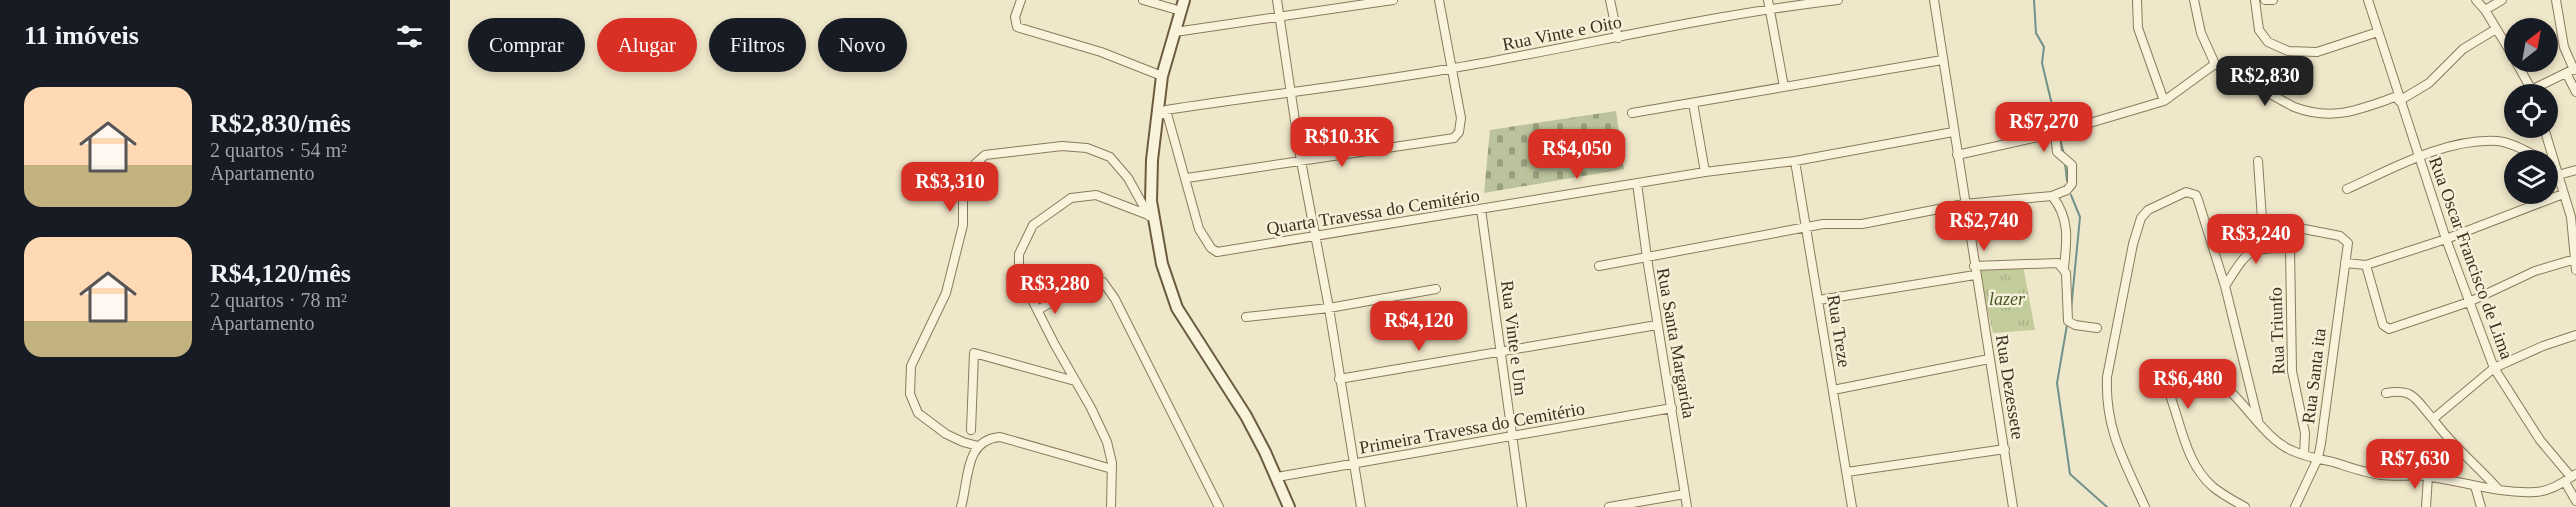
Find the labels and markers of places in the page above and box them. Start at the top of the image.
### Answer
pin: R$2,830 [2210,56,2320,107]
pin: R$7,270 [1989,102,2099,153]
pin: R$10.3K [1287,117,1397,168]
pin: R$4,050 [1522,129,1632,180]
pin: R$3,310 [895,162,1005,213]
pin: R$2,740 [1929,201,2039,252]
pin: R$3,240 [2201,214,2311,265]
pin: R$3,280 [1000,264,1110,315]
pin: R$4,120 [1364,301,1474,352]
pin: R$6,480 [2133,359,2243,410]
pin: R$7,630 [2360,439,2470,490]

